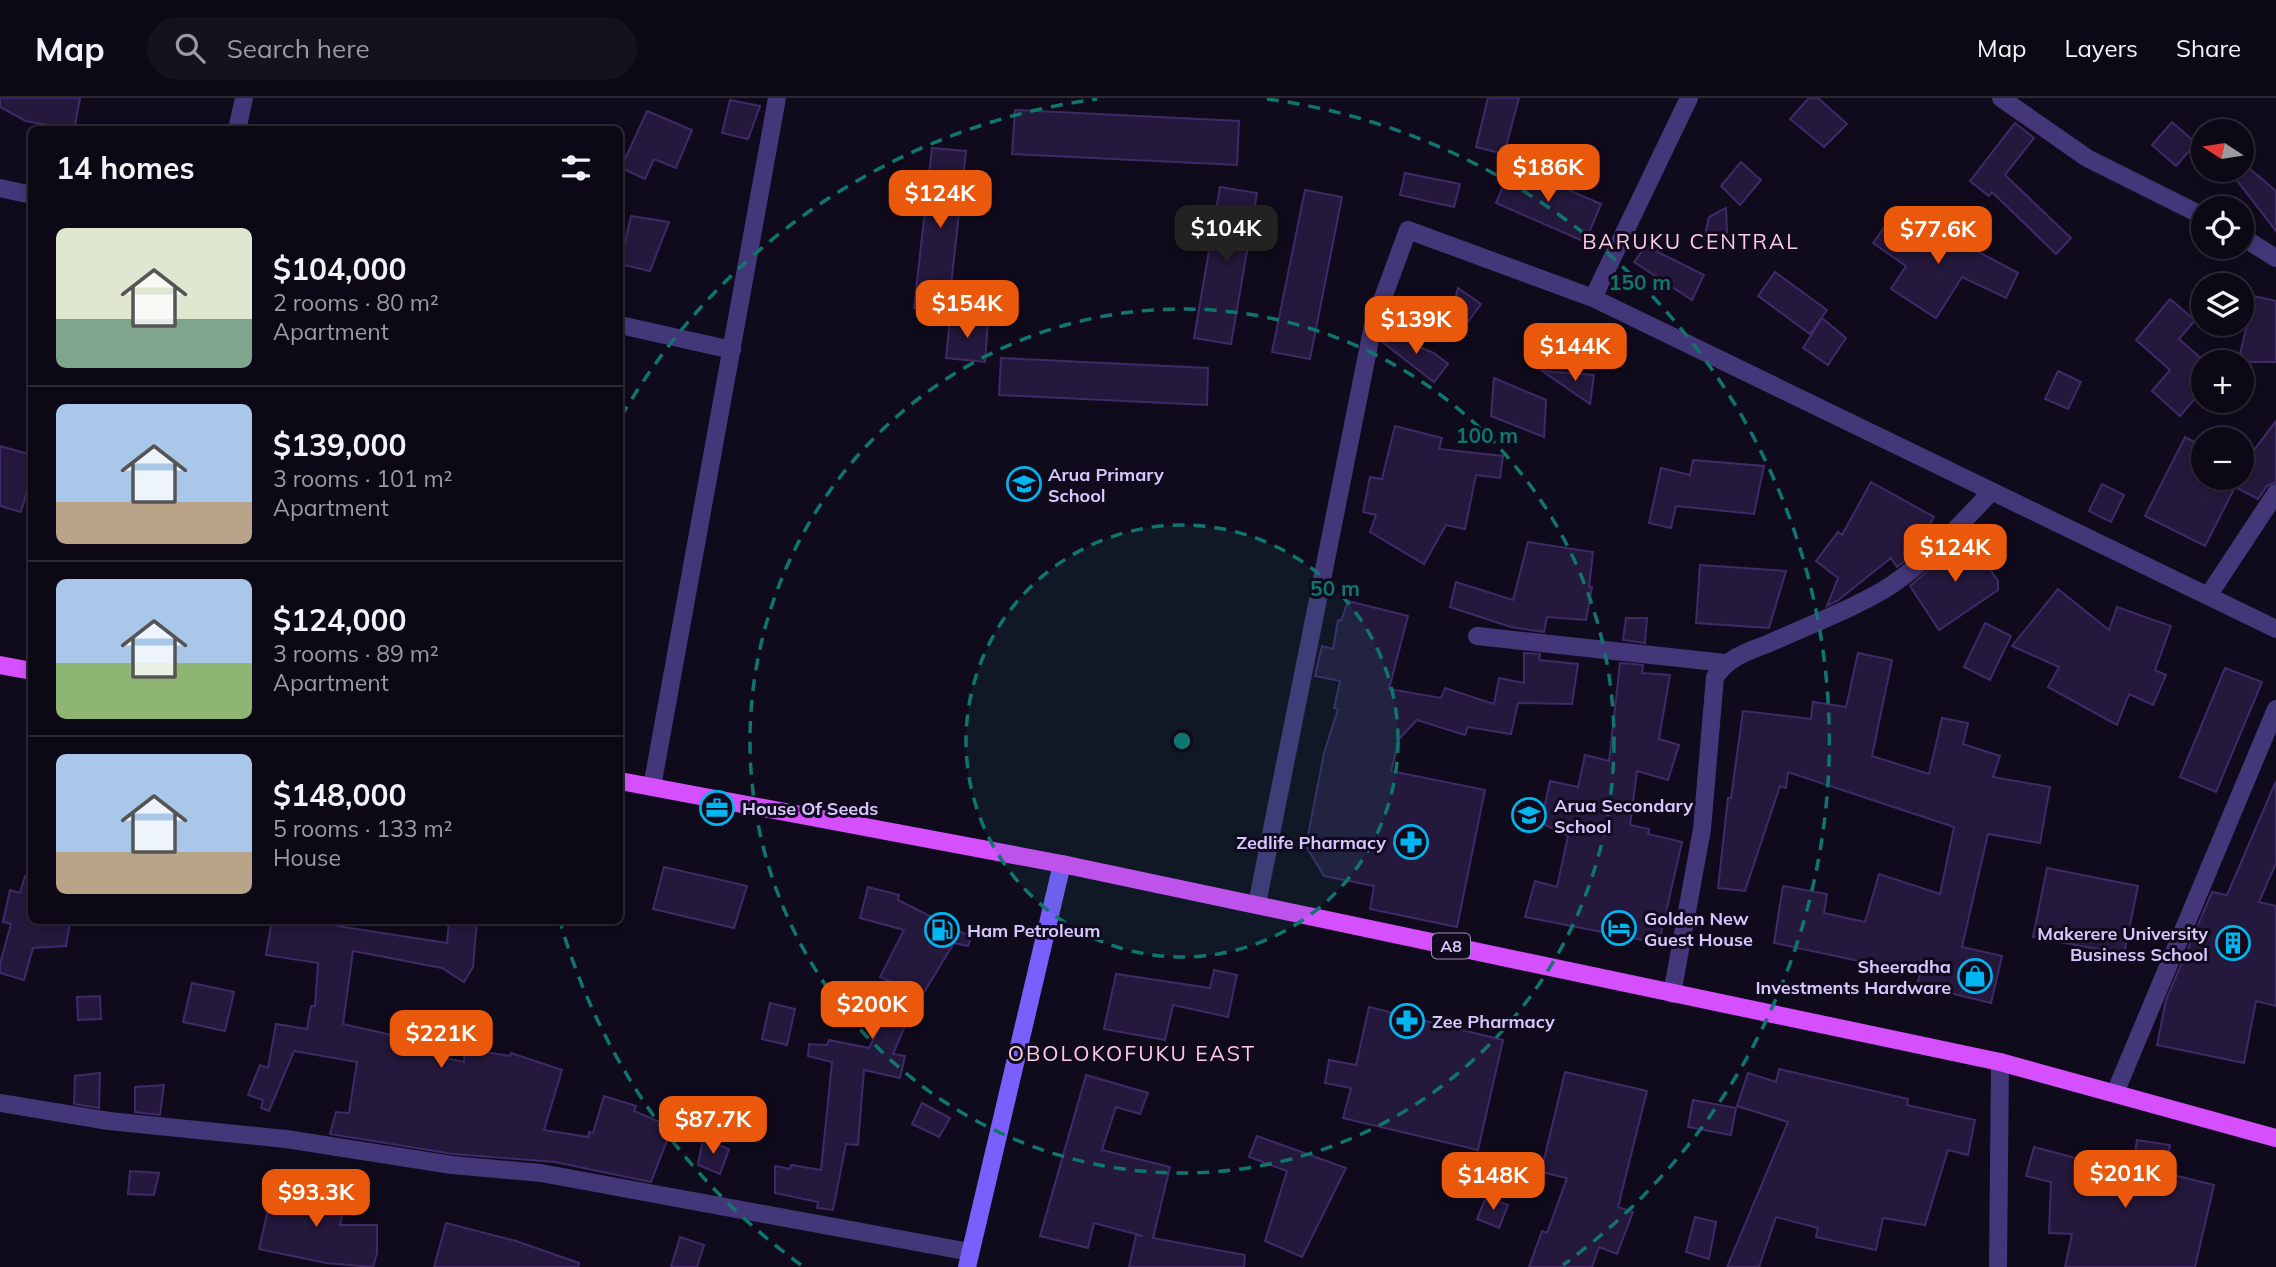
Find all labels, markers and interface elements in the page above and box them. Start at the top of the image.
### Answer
search box [147,17,637,80]
text: Map [35,28,105,69]
icon: search [171,29,209,67]
text: Search here [227,32,370,65]
text: Map [1977,33,2026,63]
text: Layers [2064,33,2138,63]
text: Share [2176,33,2241,63]
north arrow [2191,119,2254,182]
map controls [2191,119,2254,490]
pin: $186K [1499,144,1597,204]
text: 14 homes [56,149,195,187]
icon: filters [557,149,595,187]
text: $186K [1513,152,1583,181]
pin: $124K [891,170,989,230]
text: $124K [905,178,975,207]
button: locate [2191,196,2254,259]
pin: $104K [1177,206,1275,265]
pin: $77.6K [1881,206,1995,266]
text: $104K [1191,213,1261,242]
text: $77.6K [1900,214,1976,243]
district label: BARUKU CENTRAL [1582,228,1800,254]
text: $104,000 [273,250,406,288]
icon: home [112,256,196,340]
text: 150 m [1609,269,1671,295]
button: layers [2191,273,2254,336]
pin: $154K [918,280,1016,340]
text: 2 rooms · 80 m² [273,288,439,317]
text: $154K [932,288,1002,317]
pin: $139K [1367,296,1465,356]
text: $139K [1381,304,1451,333]
text: Apartment [273,317,389,346]
pin: $144K [1526,324,1624,383]
text: $144K [1540,331,1610,360]
button: + [2191,350,2254,413]
text: 100 m [1456,422,1518,448]
text: $139,000 [273,426,406,464]
button: − [2191,427,2254,490]
icon: home [112,432,196,516]
place label: Arua Primary School [1048,463,1164,507]
text: 3 rooms · 101 m² [273,464,453,493]
school or university icon: Arua Primary School [1005,465,1043,503]
text: Apartment [273,493,389,522]
pin: $124K [1906,524,2004,584]
text: $124K [1920,532,1990,561]
text: 50 m [1310,575,1360,601]
text: $124,000 [273,601,406,639]
icon: home [112,607,196,691]
text: 3 rooms · 89 m² [273,639,439,668]
text: Apartment [273,668,389,697]
centre of rings [1170,729,1194,753]
text: $148,000 [273,776,406,814]
icon: home [112,782,196,866]
office icon: House Of Seeds [698,789,736,827]
place label: Arua Secondary School [1554,794,1693,838]
school or university icon: Arua Secondary School [1510,796,1548,834]
place label: House Of Seeds [742,797,878,820]
text: 5 rooms · 133 m² [273,814,453,843]
pharmacy icon: Zedlife Pharmacy [1392,823,1430,861]
place label: Zedlife Pharmacy [1236,831,1386,854]
text: House [273,843,341,872]
place label: Golden New Guest House [1644,907,1753,951]
hotel icon: Golden New Guest House [1600,909,1638,947]
fuel station icon: Ham Petroleum [923,911,961,949]
place label: Ham Petroleum [967,919,1100,942]
place label: Makerere University Business School [2037,922,2208,966]
building icon: Makerere University Business School [2214,924,2252,962]
road number: A8 [1432,933,1470,958]
place label: Sheeradha Investments Hardware [1755,955,1951,999]
shop icon: Sheeradha Investments Hardware [1956,957,1994,995]
pin: $200K [823,982,921,1041]
text: $200K [837,989,907,1018]
pharmacy icon: Zee Pharmacy [1388,1002,1426,1040]
pin: $221K [392,1010,490,1070]
place label: Zee Pharmacy [1432,1010,1555,1033]
text: $221K [406,1018,476,1047]
district label: OBOLOKOFUKU EAST [1008,1040,1256,1066]
pin: $87.7K [656,1096,770,1156]
text: $87.7K [675,1104,751,1133]
pin: $201K [2076,1150,2174,1210]
pin: $148K [1444,1152,1542,1212]
text: $201K [2090,1158,2160,1187]
text: $148K [1458,1160,1528,1189]
pin: $93.3K [259,1170,373,1229]
text: $93.3K [278,1177,354,1206]

